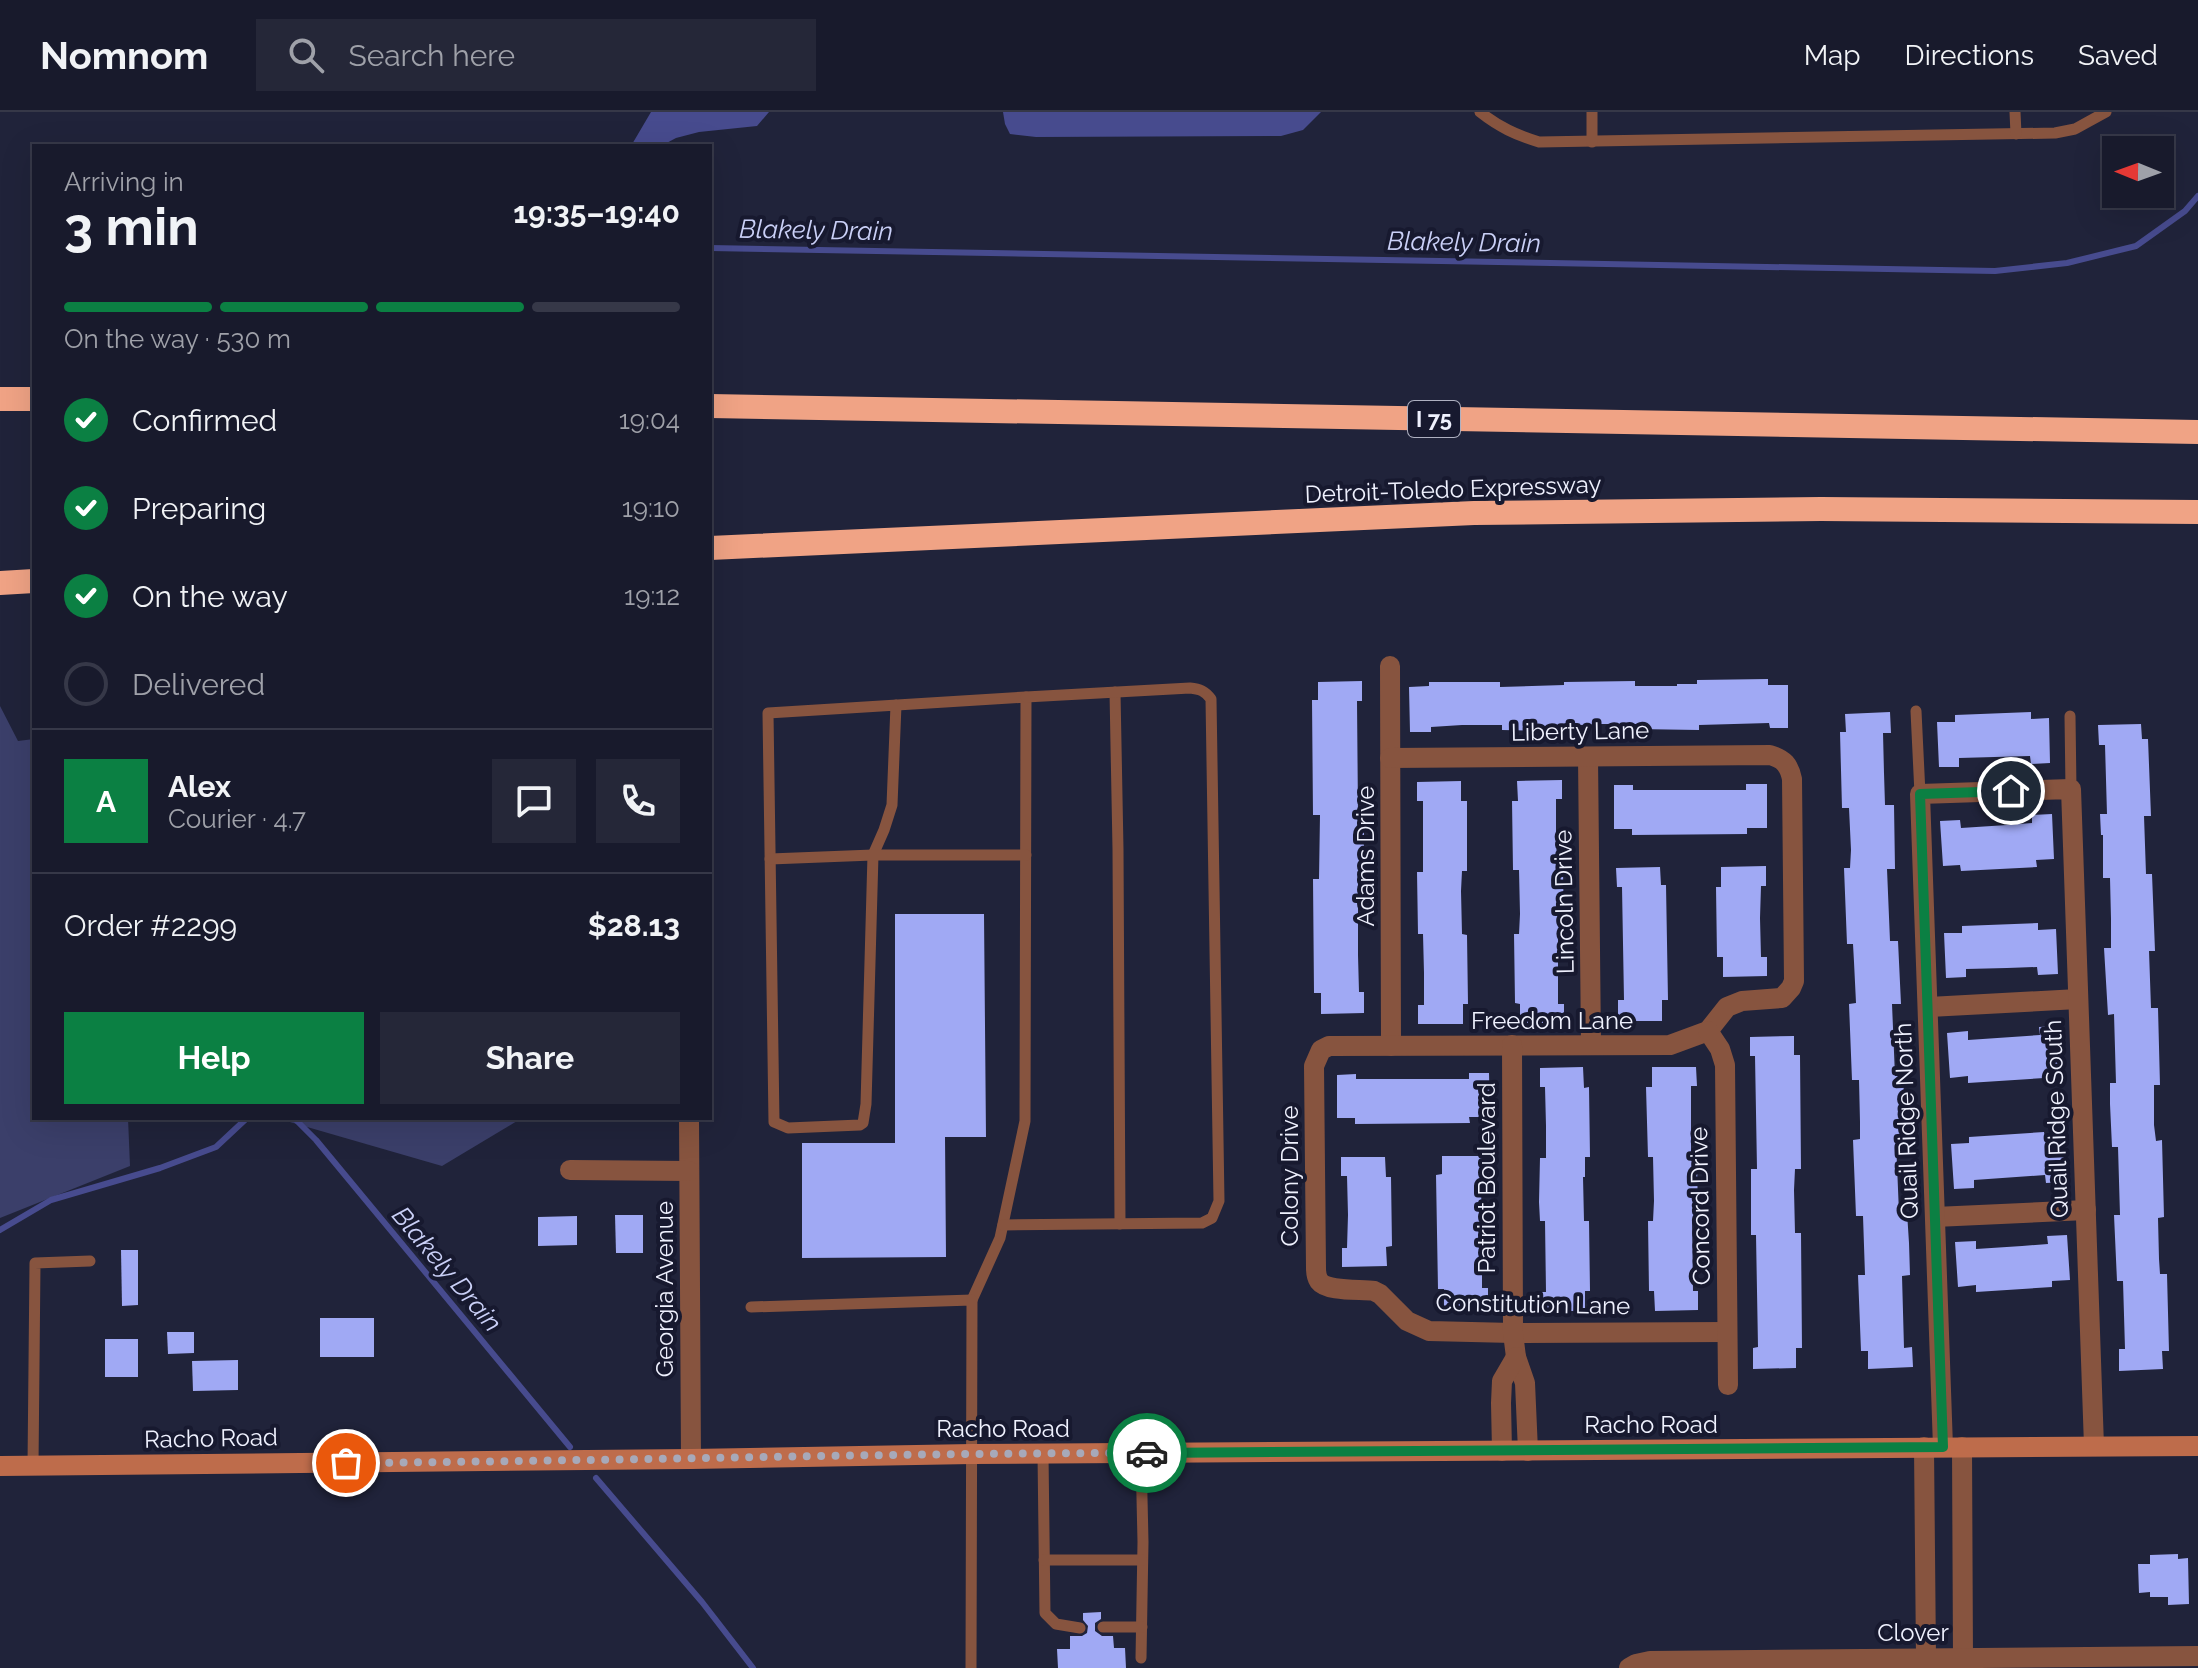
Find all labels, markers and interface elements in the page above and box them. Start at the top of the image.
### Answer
search box [256,19,816,91]
text: Nomnom [40,33,208,78]
icon: search [284,33,328,77]
text: Search here [348,38,515,73]
text: Map [1804,39,1861,72]
text: Directions [1905,39,2034,72]
text: Saved [2078,39,2158,72]
north arrow [2102,136,2174,208]
map controls [2102,136,2174,208]
text: Arriving in [64,167,184,197]
text: 19:35–19:40 [513,195,680,230]
text: 3 min [64,196,199,257]
water label: Blakely Drain [739,214,893,246]
water label: Blakely Drain [1387,226,1541,258]
text: On the way · 530 m [64,324,291,354]
icon: check [64,398,108,442]
road number: I 75 [1408,401,1460,437]
text: Confirmed [132,403,277,438]
text: 19:04 [619,405,680,435]
street label: Detroit-Toledo Expressway [1304,469,1602,509]
icon: check [64,486,108,530]
text: Preparing [132,491,266,526]
text: 19:10 [622,493,680,523]
icon: check [64,574,108,618]
text: On the way [132,579,288,614]
text: 19:12 [624,581,680,611]
text: Delivered [132,667,265,702]
street label: Liberty Lane [1511,715,1649,747]
pin [1977,757,2045,825]
button: chat [492,759,576,843]
button: phone [596,759,680,843]
text: Alex [168,769,231,804]
icon: home [1989,769,2033,813]
text: A [96,784,116,819]
street label: Adams Drive [1351,786,1380,926]
text: Courier · 4.7 [168,804,306,834]
street label: Lincoln Drive [1548,830,1580,974]
text: Order #2299 [64,908,237,943]
text: $28.13 [588,908,680,943]
street label: Freedom Lane [1471,1006,1633,1035]
button: Help [64,1012,364,1104]
button: Share [380,1012,680,1104]
street label: Quail Ridge South [2038,1019,2074,1219]
street label: Quail Ridge North [1888,1022,1924,1220]
street label: Patriot Boulevard [1472,1082,1501,1274]
street label: Colony Drive [1275,1105,1304,1247]
street label: Concord Drive [1684,1127,1716,1285]
water label: Blakely Drain [386,1200,508,1338]
street label: Georgia Avenue [650,1201,679,1377]
street label: Constitution Lane [1435,1288,1631,1320]
street label: Racho Road [1584,1410,1718,1439]
courier [1107,1413,1187,1493]
street label: Racho Road [936,1414,1070,1443]
street label: Racho Road [144,1422,278,1454]
pin [312,1429,380,1497]
icon: car [1125,1431,1169,1475]
icon: bag [324,1441,368,1485]
street label: Clover [1877,1618,1949,1647]

